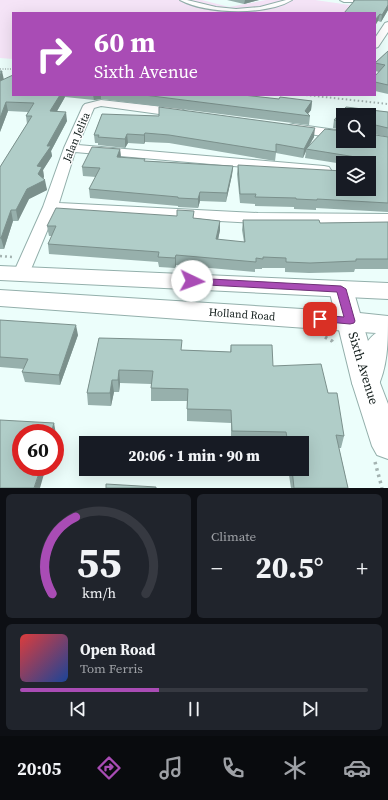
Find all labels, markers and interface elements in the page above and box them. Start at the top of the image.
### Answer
text: 60 m [94,23,156,61]
icon: right [28,28,80,80]
text: Sixth Avenue [94,59,198,84]
map controls [336,108,376,196]
button: search [336,108,376,148]
street label: Jalan Jelita [59,110,94,165]
button: layers [336,156,376,196]
position arrow [171,260,213,302]
pin [303,302,337,336]
street label: Holland Road [208,305,277,324]
icon: arrive [309,308,331,330]
street label: Sixth Avenue [344,330,383,407]
speed limit sign: 60 [12,424,64,476]
text: 20:06 · 1 min · 90 m [128,445,260,466]
text: Climate [211,528,256,545]
text: 55 [76,534,121,591]
text: 20.5° [255,547,324,588]
text: − [211,553,223,583]
text: + [356,553,368,583]
text: km/h [82,583,116,603]
text: Open Road [80,639,155,660]
text: Tom Ferris [80,660,143,677]
icon: previous [67,698,89,720]
icon: pause [183,698,205,720]
icon: next [299,698,321,720]
icon: directions [95,754,123,782]
icon: music [157,754,185,782]
icon: phone [219,754,247,782]
icon: climate [281,754,309,782]
icon: car [343,754,371,782]
text: 20:05 [17,756,61,781]

